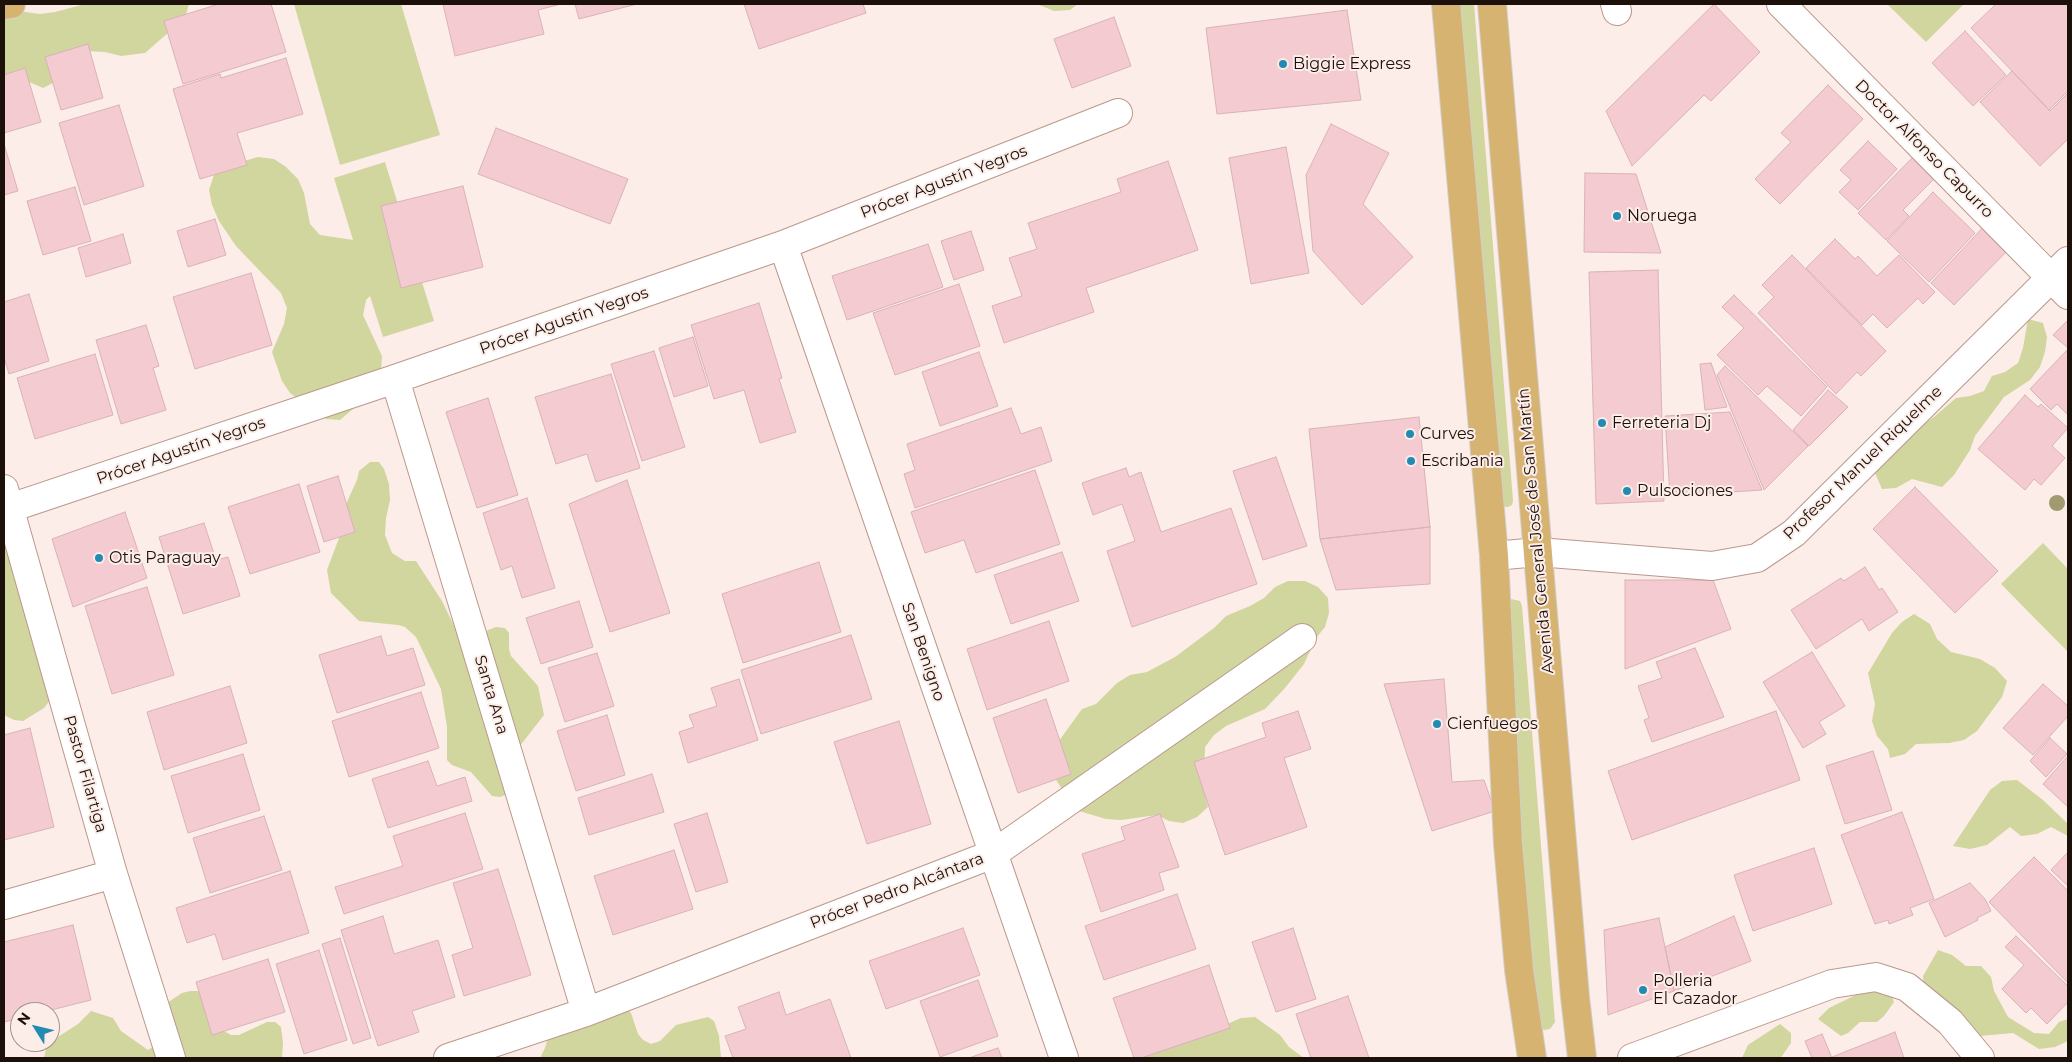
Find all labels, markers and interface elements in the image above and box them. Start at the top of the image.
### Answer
place label: Biggie Express [1293,54,1411,74]
marker: Biggie Express [1277,58,1289,70]
street label: Doctor Alfonso Capurro [1851,76,1997,222]
street label: Prócer Agustín Yegros [858,141,1030,223]
place label: Noruega [1627,206,1697,226]
marker: Noruega [1611,210,1623,222]
street label: Prócer Agustín Yegros [477,283,651,359]
street label: Profesor Manuel Riquelme [1780,382,1946,544]
street label: Avenida General José de San Martín [1514,387,1558,675]
street label: Prócer Agustín Yegros [94,413,268,489]
place label: Ferreteria Dj [1612,413,1711,433]
marker: Ferreteria Dj [1596,417,1608,429]
place label: Curves [1420,424,1474,444]
marker: Curves [1404,428,1416,440]
place label: Escribania [1421,451,1504,471]
marker: Escribania [1405,455,1417,467]
place label: Pulsociones [1637,481,1733,501]
marker: Pulsociones [1621,485,1633,497]
place label: Otis Paraguay [109,548,221,568]
marker: Otis Paraguay [93,552,105,564]
street label: San Benigno [897,600,949,704]
street label: Santa Ana [470,653,512,737]
street label: Pastor Filartiga [59,713,111,835]
place label: Cienfuegos [1447,714,1538,734]
marker: Cienfuegos [1431,718,1443,730]
street label: Prócer Pedro Alcántara [807,849,987,933]
place label: Polleria El Cazador [1653,971,1738,1009]
marker: Polleria El Cazador [1637,984,1649,996]
north arrow [10,1002,60,1052]
text: N [13,1009,34,1029]

